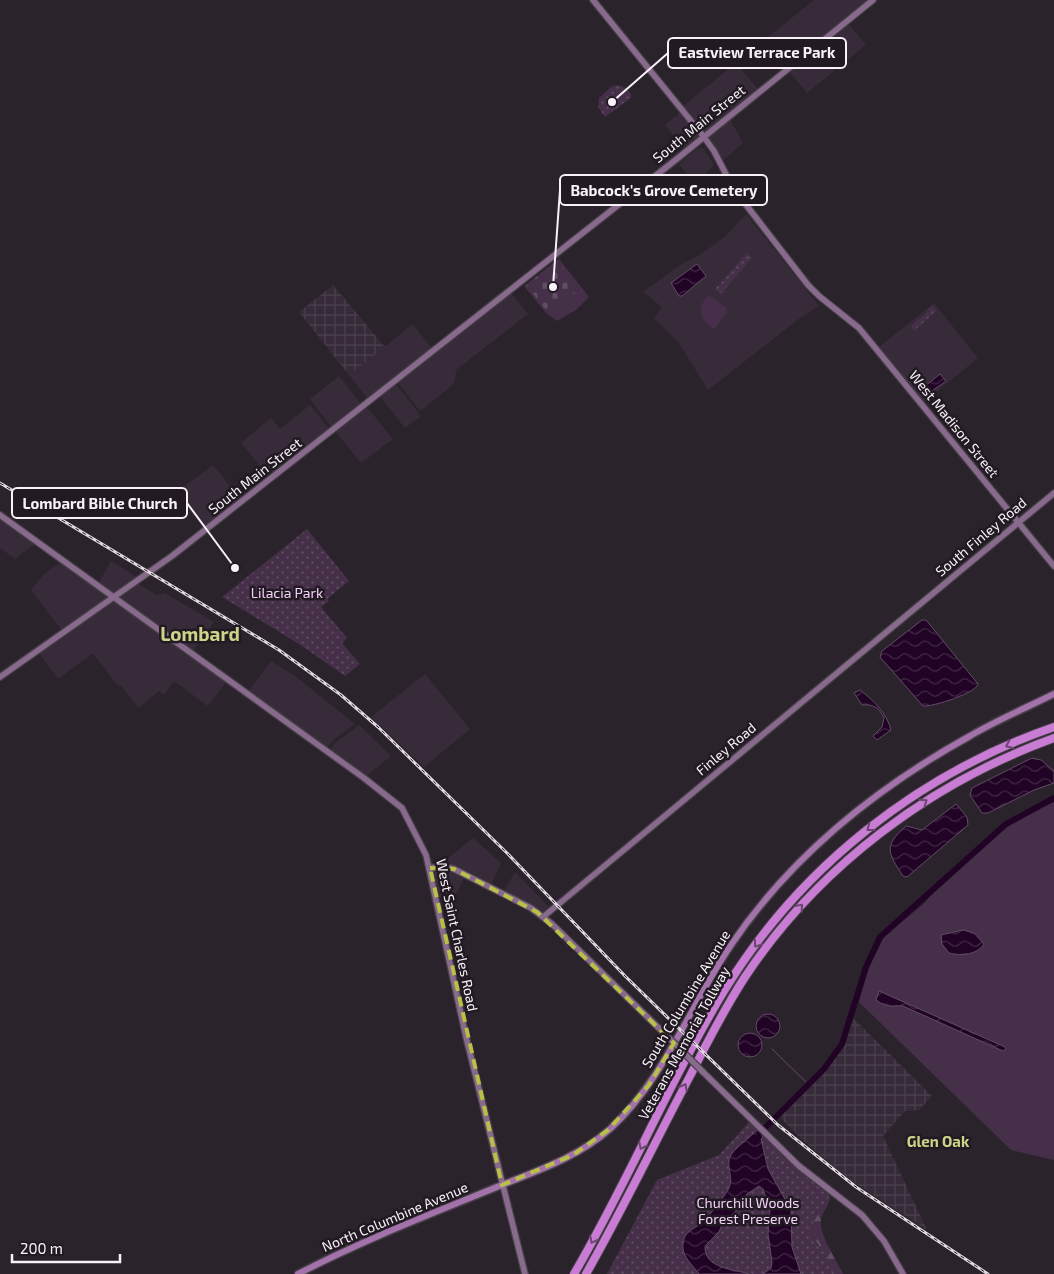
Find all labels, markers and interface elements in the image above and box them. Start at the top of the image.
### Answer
callout: Eastview Terrace Park [668,38,846,68]
text: Eastview Terrace Park [679,43,836,61]
street label: South Main Street [649,81,748,166]
callout: Babcock's Grove Cemetery [560,175,767,205]
text: Babcock's Grove Cemetery [570,181,758,200]
street label: West Madison Street [906,367,1003,481]
street label: South Main Street [205,434,305,517]
callout: Lombard Bible Church [12,488,187,518]
text: Lombard Bible Church [22,494,178,512]
street label: South Finley Road [932,494,1030,580]
park label: Lilacia Park [251,584,323,601]
district label: Lombard [160,622,240,645]
street label: Finley Road [692,719,759,779]
one-way arrow [1005,738,1014,749]
one-way arrow [918,799,927,808]
one-way arrow [866,822,875,831]
street label: West Saint Charles Road [433,857,482,1013]
one-way arrow [794,904,803,913]
street label: South Columbine Avenue [638,927,733,1071]
one-way arrow [754,938,762,947]
street label: Veterans Memorial Tollway [634,963,733,1122]
one-way arrow [678,1083,688,1092]
district label: Glen Oak [907,1132,970,1150]
one-way arrow [638,1140,648,1149]
street label: North Columbine Avenue [319,1178,470,1255]
park label: Churchill Woods Forest Preserve [697,1194,799,1227]
scale bar [12,1232,120,1264]
one-way arrow [589,1234,599,1243]
text: 200 m [20,1239,63,1257]

